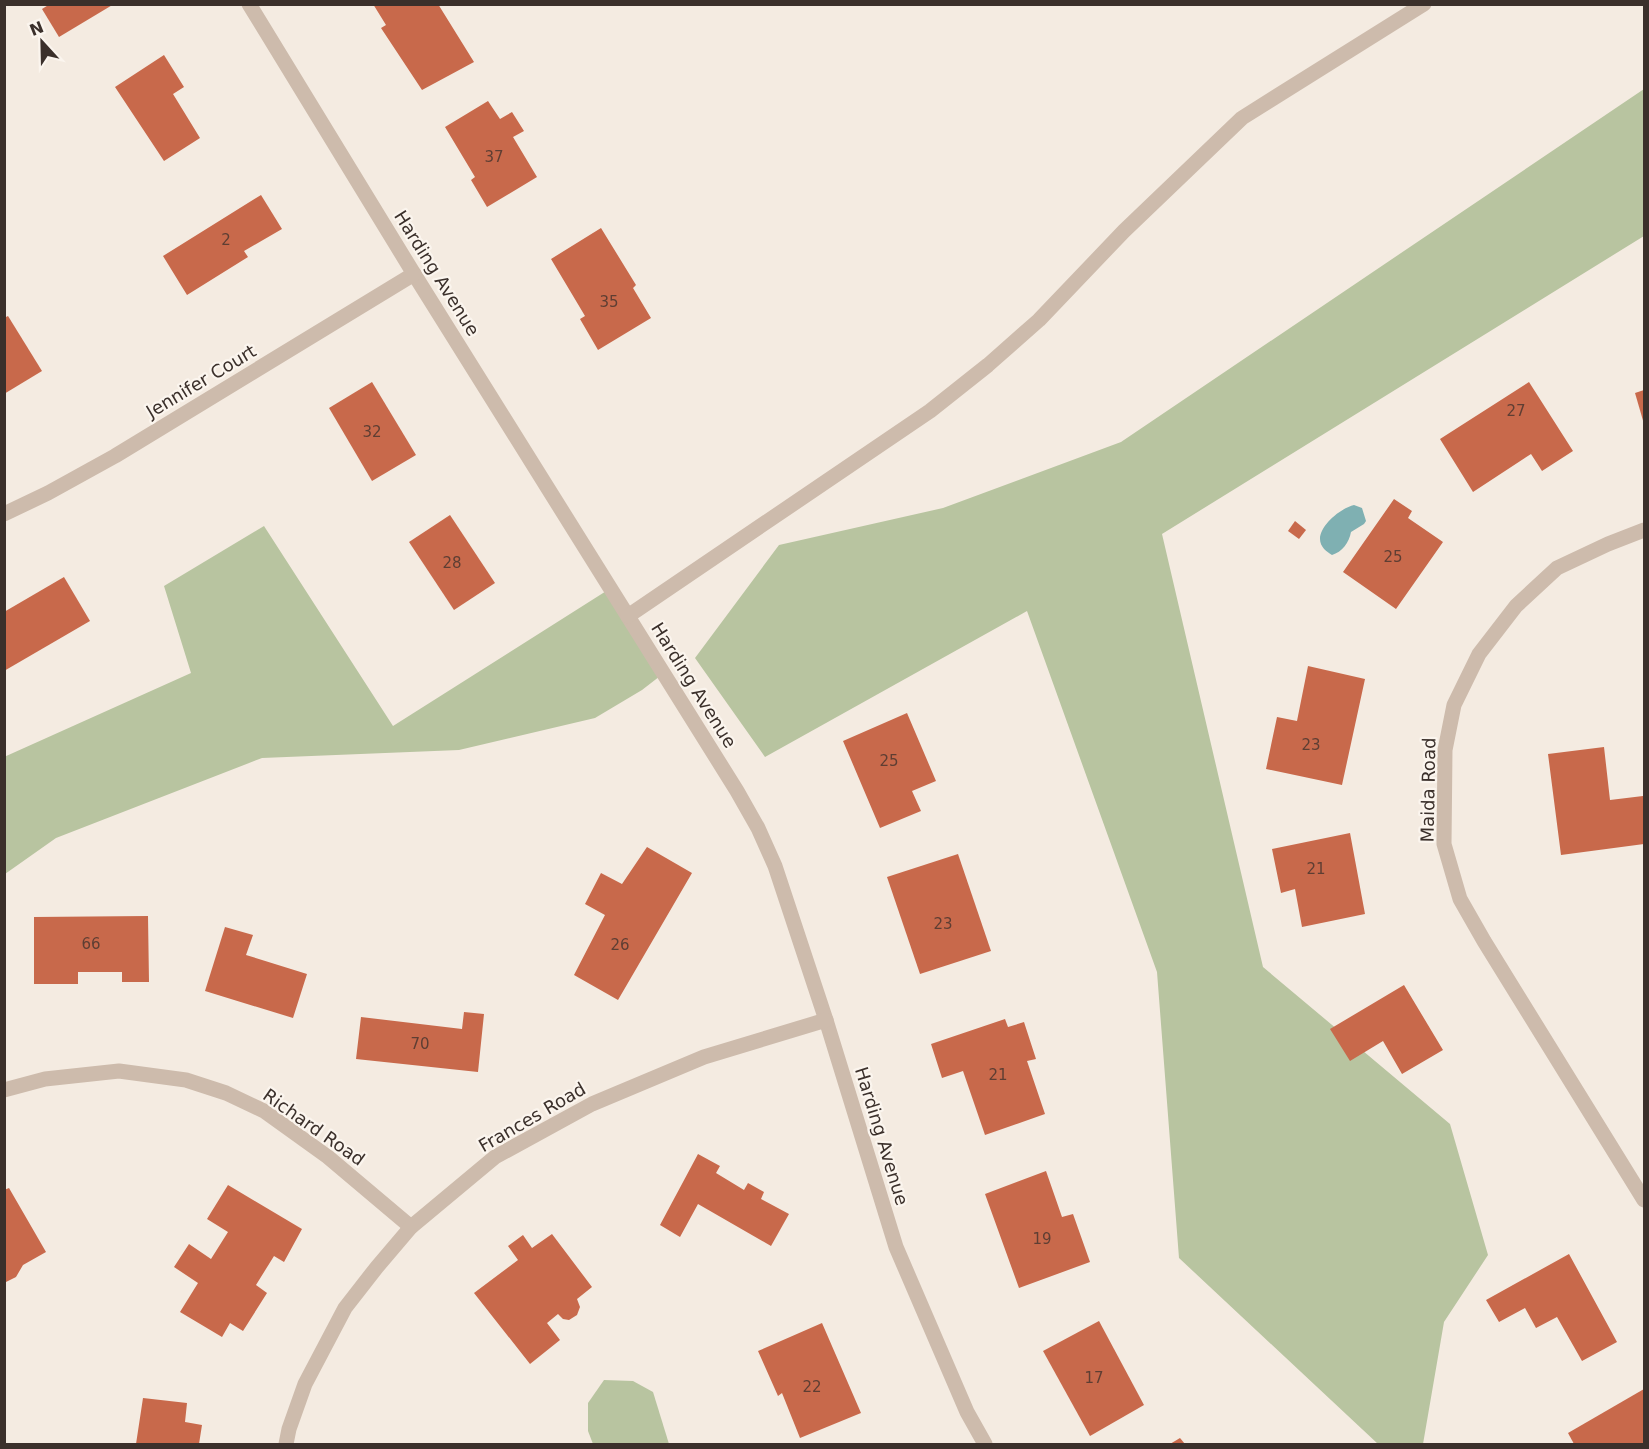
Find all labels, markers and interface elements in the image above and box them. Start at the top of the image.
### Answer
north arrow [12,12,72,72]
text: N [27,17,46,40]
house number: 37 [484,148,504,166]
street label: Harding Avenue [390,207,484,339]
house number: 2 [221,231,231,249]
house number: 35 [599,293,619,311]
street label: Jennifer Court [142,340,260,422]
house number: 27 [1506,402,1526,420]
house number: 32 [362,423,382,441]
house number: 25 [1383,548,1403,566]
house number: 28 [442,554,462,572]
street label: Harding Avenue [647,619,741,751]
house number: 23 [1301,736,1321,754]
street label: Maida Road [1417,737,1439,843]
house number: 25 [879,752,899,770]
house number: 21 [1306,860,1326,878]
house number: 23 [933,915,953,933]
house number: 66 [81,935,101,953]
house number: 26 [610,936,630,954]
house number: 70 [410,1035,430,1053]
street label: Harding Avenue [851,1064,913,1208]
house number: 21 [988,1066,1008,1084]
street label: Frances Road [475,1078,589,1156]
street label: Richard Road [259,1084,369,1170]
house number: 19 [1032,1230,1052,1248]
house number: 17 [1084,1369,1104,1387]
house number: 22 [802,1378,822,1396]

